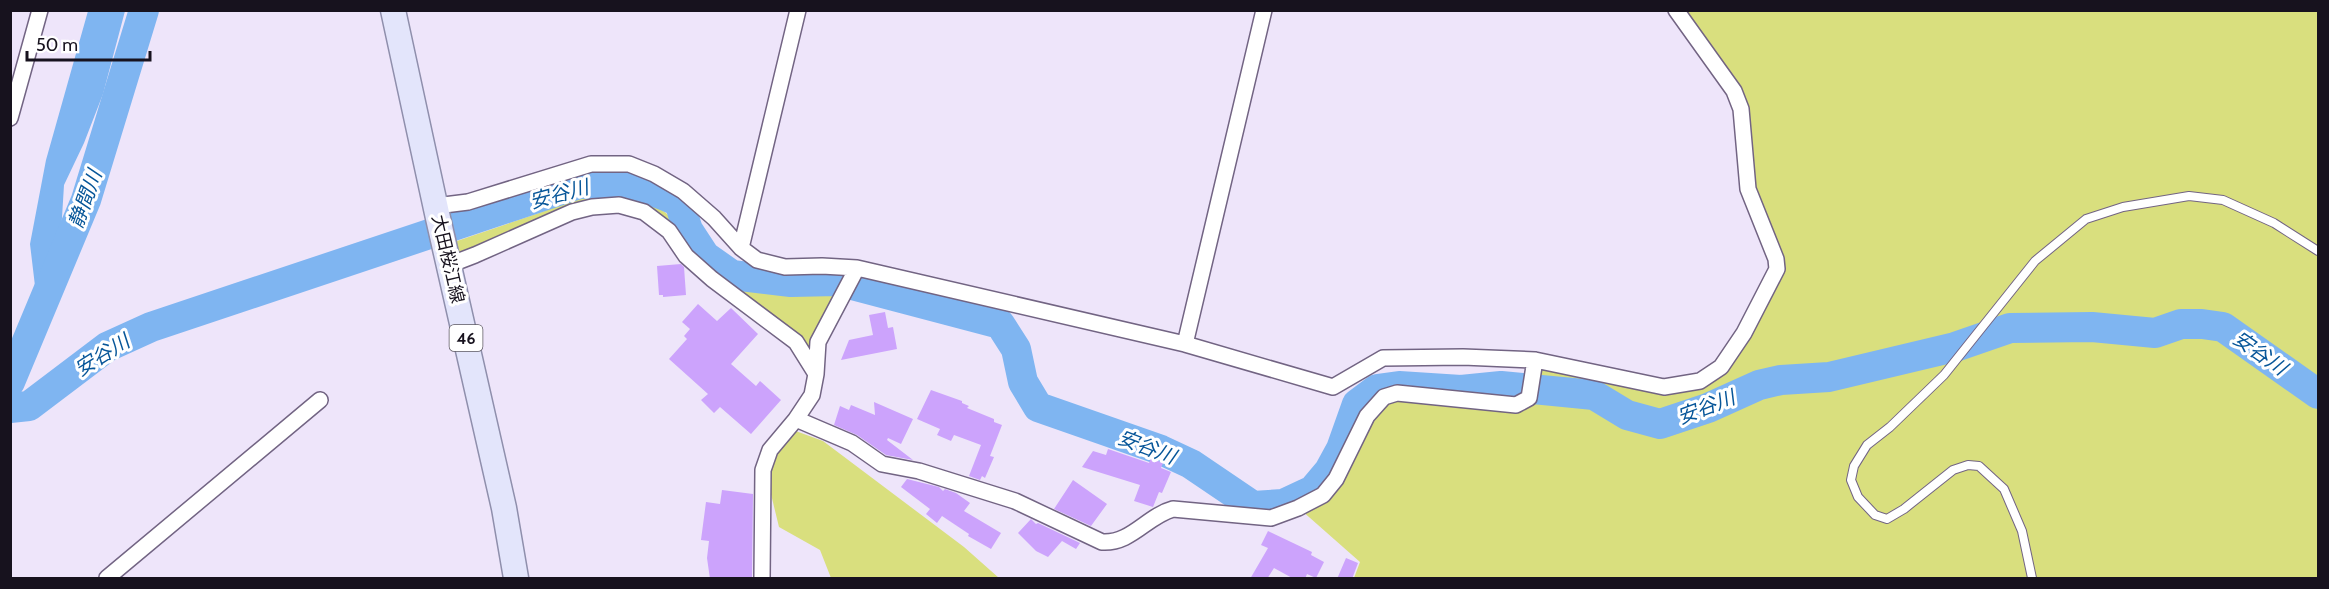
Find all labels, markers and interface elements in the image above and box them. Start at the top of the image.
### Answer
scale bar [27,24,150,62]
text: 50 m [36,34,78,56]
water label: 静間川 [63,165,107,231]
water label: 安谷川 [527,174,593,213]
street label: 大田桜江線 [427,213,469,305]
road number: 46 [450,325,482,351]
water label: 安谷川 [2229,326,2293,381]
water label: 安谷川 [70,328,135,381]
water label: 安谷川 [1674,384,1740,429]
water label: 安谷川 [1115,425,1181,470]

